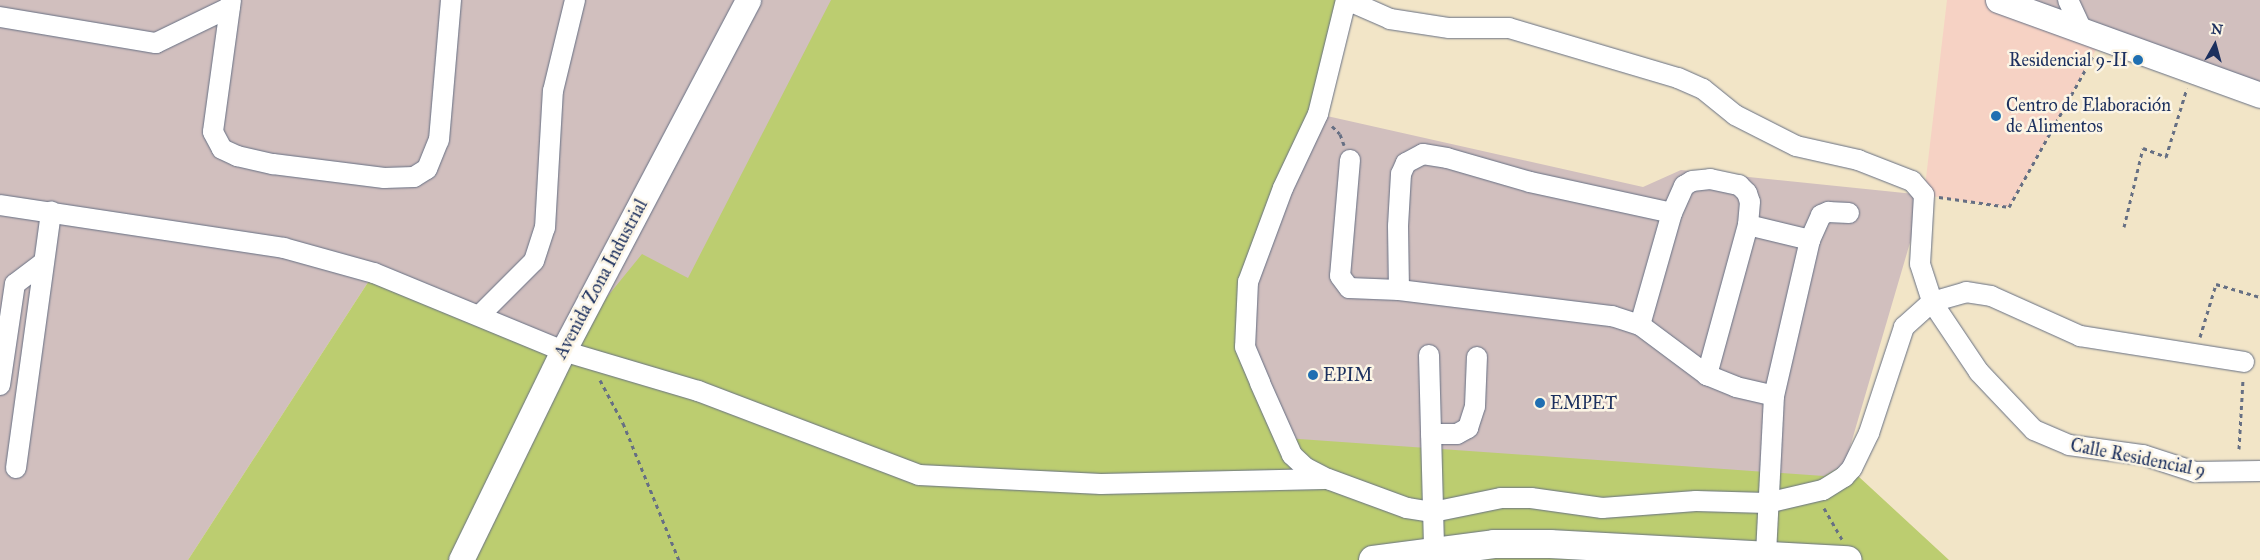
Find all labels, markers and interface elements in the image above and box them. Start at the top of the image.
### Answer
north arrow [2190,20,2240,70]
text: N [2210,20,2224,39]
place label: Residencial 9-II [2009,49,2128,71]
marker: Residencial 9-II [2132,54,2144,66]
place label: Centro de Elaboración de Alimentos [2006,95,2171,138]
marker: Centro de Elaboración de Alimentos [1990,110,2002,122]
street label: Avenida Zona Industrial [550,196,652,362]
place label: EPIM [1323,364,1372,386]
marker: EPIM [1307,369,1319,381]
place label: EMPET [1550,392,1617,414]
marker: EMPET [1534,397,1546,409]
street label: Calle Residencial 9 [2069,434,2207,482]

